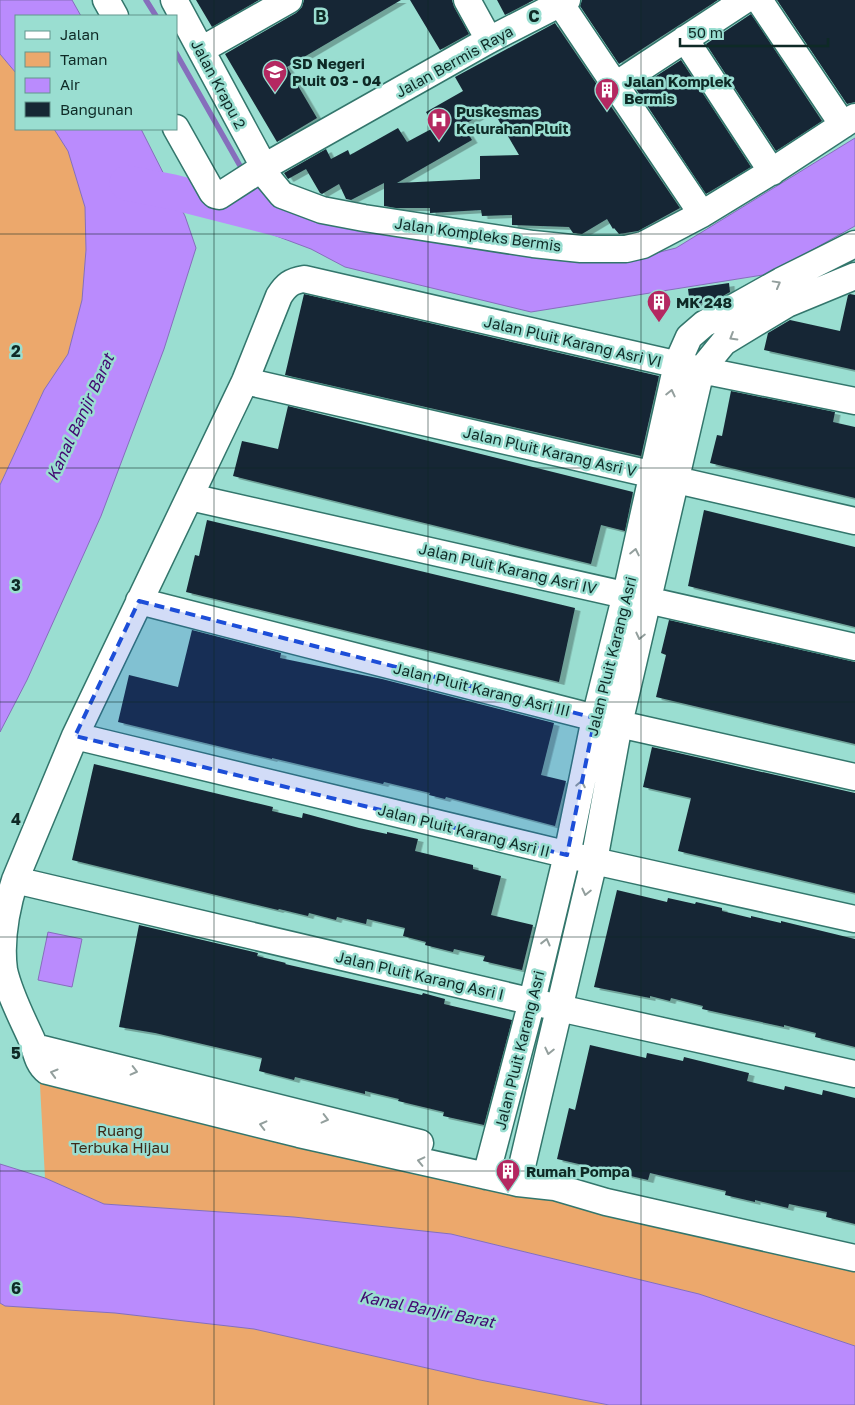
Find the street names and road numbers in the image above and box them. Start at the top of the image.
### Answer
street label: Jalan Bermis Raya [392,21,516,101]
street label: Jalan Krapu 2 [188,36,250,132]
street label: Jalan Kompleks Bermis [394,213,562,255]
street label: Jalan Pluit Karang Asri VI [482,312,664,370]
street label: Jalan Pluit Karang Asri V [462,422,638,480]
street label: Jalan Pluit Karang Asri IV [417,539,599,597]
street label: Jalan Pluit Karang Asri [583,575,639,737]
street label: Jalan Pluit Karang Asri III [392,658,572,720]
street label: Jalan Pluit Karang Asri II [376,800,552,860]
street label: Jalan Pluit Karang Asri I [334,947,506,1003]
street label: Jalan Pluit Karang Asri [491,969,547,1131]

